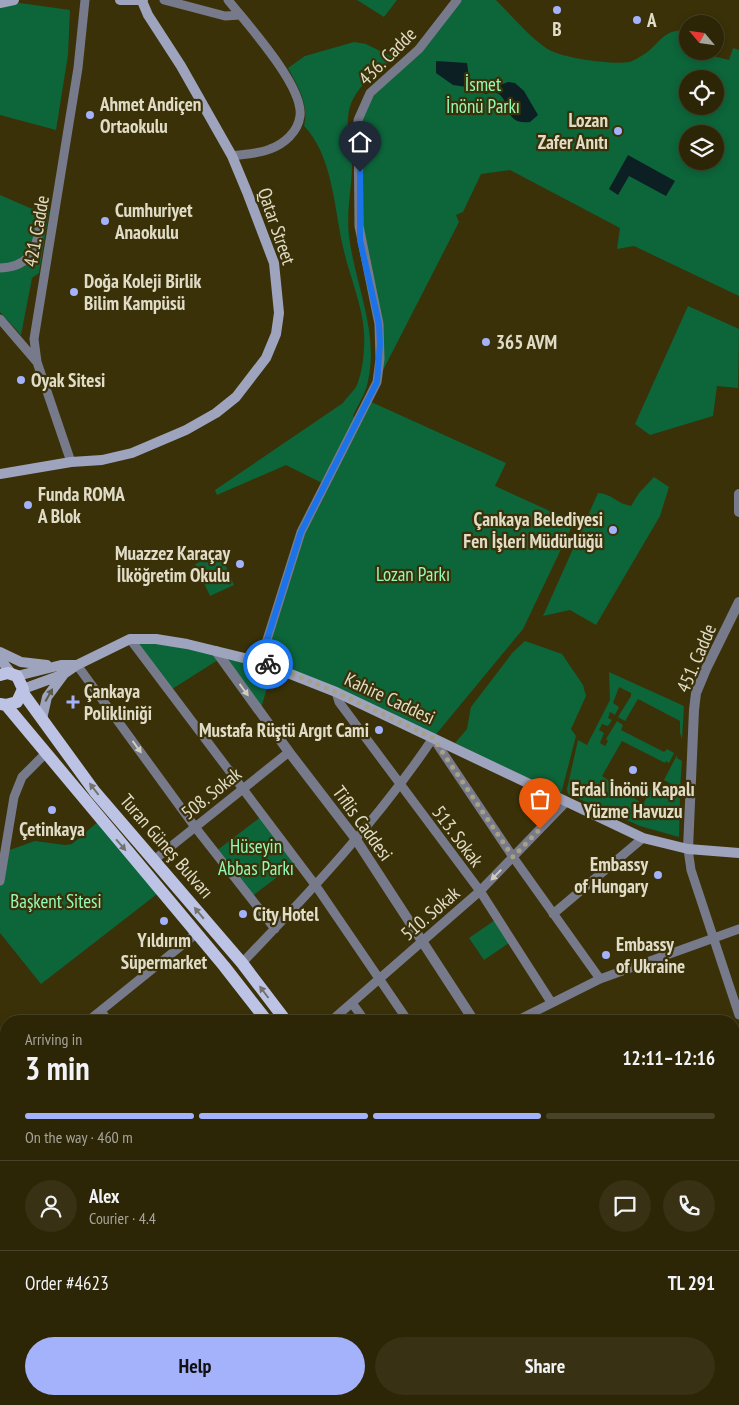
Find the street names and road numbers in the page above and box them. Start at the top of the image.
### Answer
street label: 436. Cadde [353,22,421,90]
street label: Qatar Street [253,185,302,268]
street label: 421. Cadde [18,193,54,269]
street label: 451. Cadde [671,620,721,696]
street label: Kahire Caddesi [341,667,439,729]
street label: 508. Sokak [176,761,246,825]
street label: Tiflis Caddesi [328,781,398,865]
street label: Turan Güneş Bulvarı [115,789,219,903]
street label: 513. Sokak [427,801,489,872]
street label: 510. Sokak [396,880,465,945]

